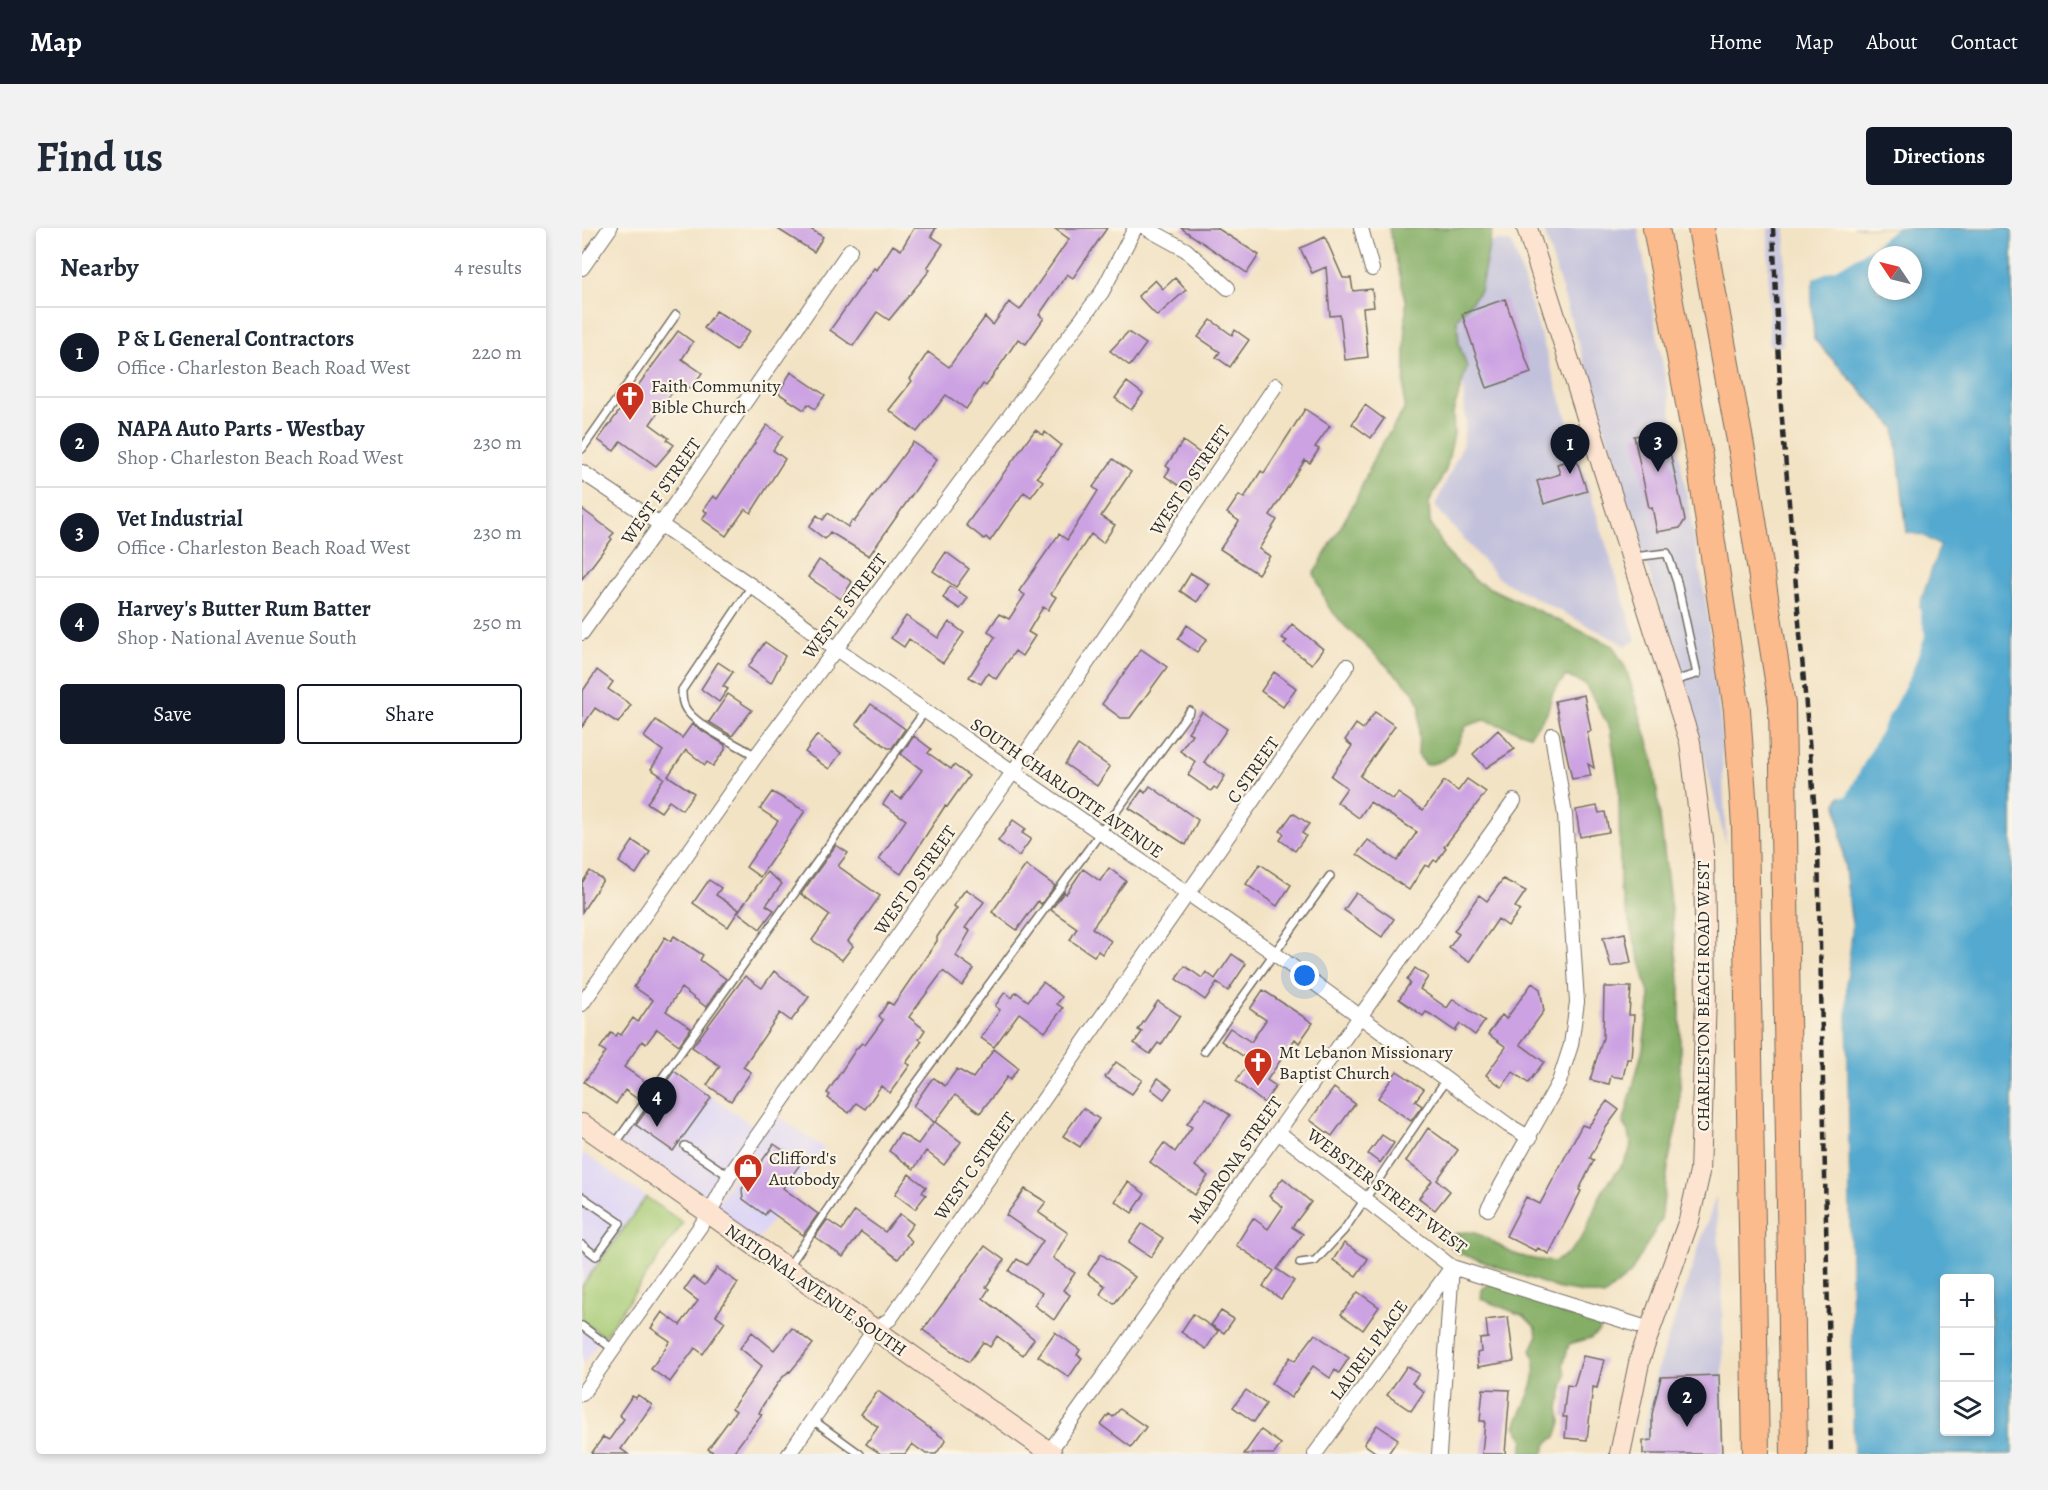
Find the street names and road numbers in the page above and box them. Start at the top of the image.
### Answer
street label: WEST D STREET [1144,420,1236,541]
street label: WEST F STREET [615,433,707,550]
street label: WEST E STREET [797,548,893,664]
street label: SOUTH CHARLOTTE AVENUE [966,712,1168,864]
street label: C STREET [1221,732,1285,808]
street label: WEST D STREET [868,821,962,940]
street label: CHARLESTON BEACH ROAD WEST [1691,861,1715,1131]
street label: MADRONA STREET [1182,1092,1288,1228]
street label: WEST C STREET [928,1107,1021,1226]
street label: WEBSTER STREET WEST [1301,1122,1472,1259]
street label: NATIONAL AVENUE SOUTH [721,1218,911,1362]
street label: LAUREL PLACE [1325,1295,1413,1405]

